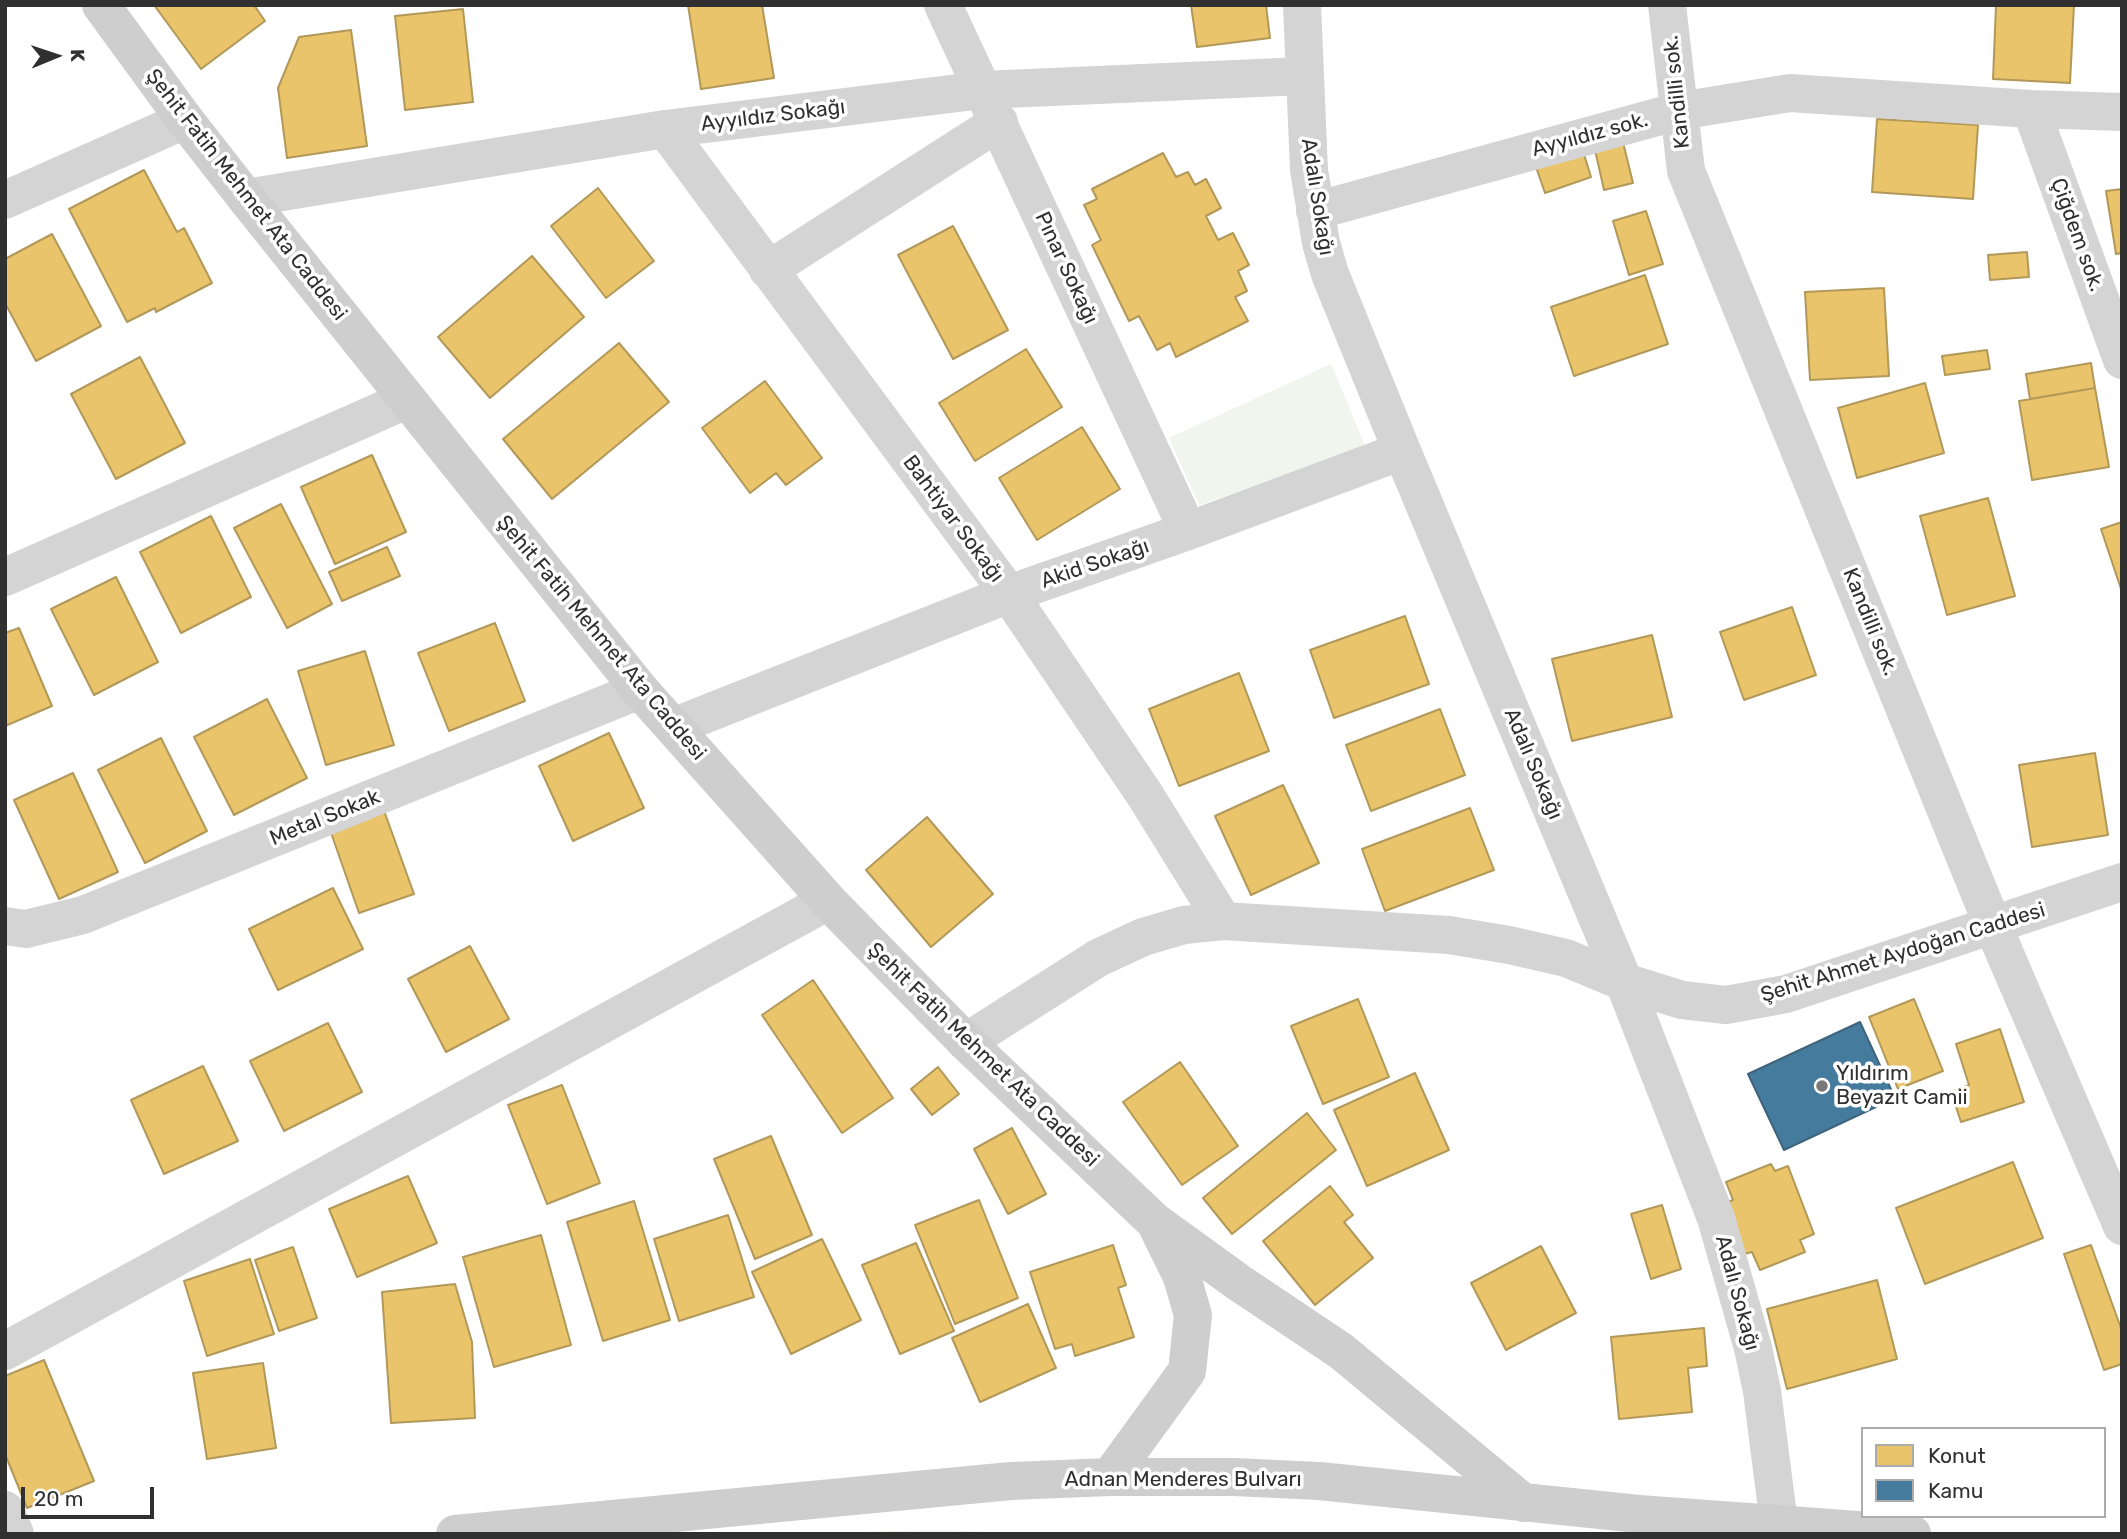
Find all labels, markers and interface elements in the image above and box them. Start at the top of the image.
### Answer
north arrow [21,21,91,91]
street label: Kandilli sok. [1659,34,1695,150]
text: K [66,49,89,62]
street label: Şehit Fatih Mehmet Ata Caddesi [140,64,352,326]
street label: Ayyıldız Sokağı [699,95,847,137]
street label: Ayyıldız sok. [1529,107,1651,163]
street label: Adalı Sokağı [1295,137,1339,257]
street label: Çiğdem sok. [2045,175,2109,295]
street label: Pınar Sokağı [1029,208,1103,328]
street label: Bahtiyar Sokağı [897,451,1009,587]
street label: Şehit Fatih Mehmet Ata Caddesi [491,510,711,766]
street label: Akid Sokağı [1038,534,1152,594]
street label: Kandilli sok. [1837,565,1903,679]
street label: Adalı Sokağı [1498,705,1568,823]
street label: Metal Sokak [266,784,384,852]
street label: Şehit Ahmet Aydoğan Caddesi [1758,898,2048,1008]
street label: Şehit Fatih Mehmet Ata Caddesi [862,938,1104,1172]
place label: Yıldırım Beyazıt Camii [1836,1061,1968,1111]
marker: Yıldırım Beyazıt Camii [1814,1078,1830,1094]
street label: Adalı Sokağı [1710,1233,1764,1353]
legend [1861,1427,2106,1518]
text: Konut [1928,1443,1986,1468]
street label: Adnan Menderes Bulvarı [1064,1467,1302,1493]
scale bar [24,1472,158,1516]
text: Kamu [1928,1478,1983,1503]
text: 20 m [34,1486,83,1511]

